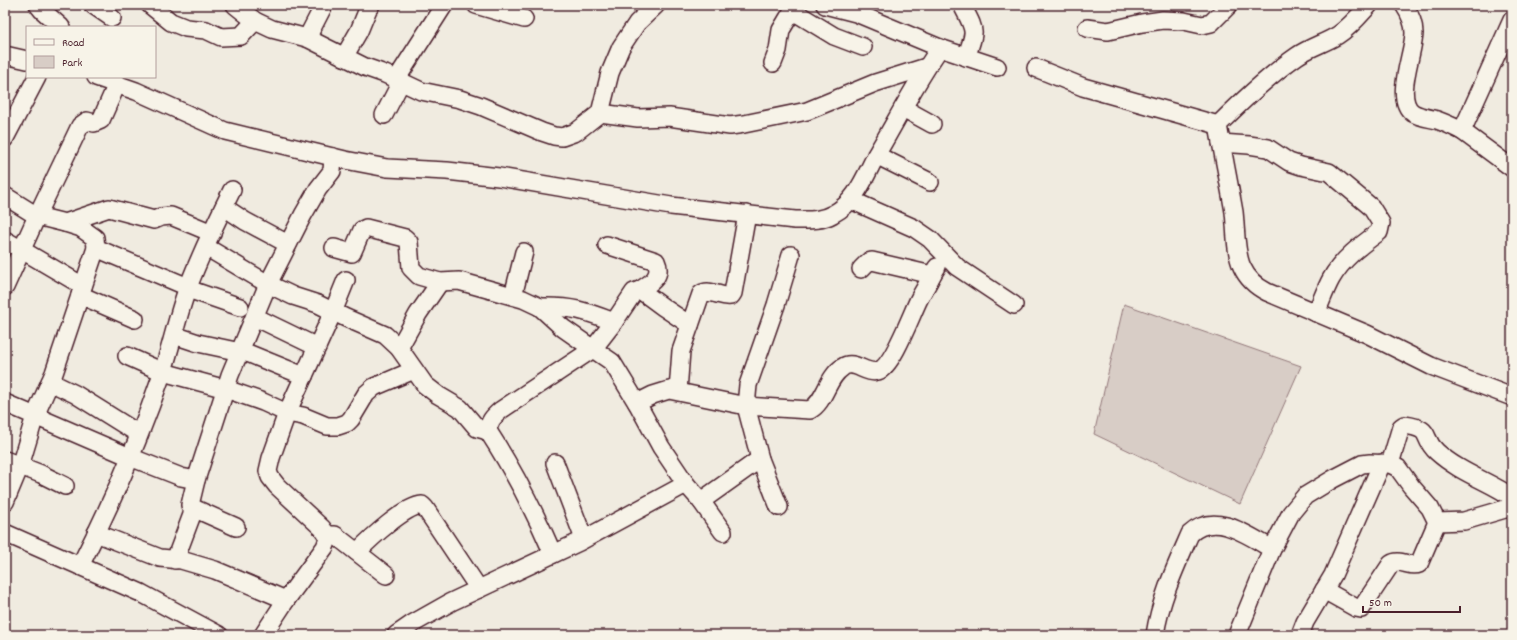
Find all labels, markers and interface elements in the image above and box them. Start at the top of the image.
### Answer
legend [26,26,156,78]
text: Road [62,35,84,52]
text: Park [62,55,83,72]
scale bar [1363,588,1460,614]
text: 50 m [1369,595,1392,612]

